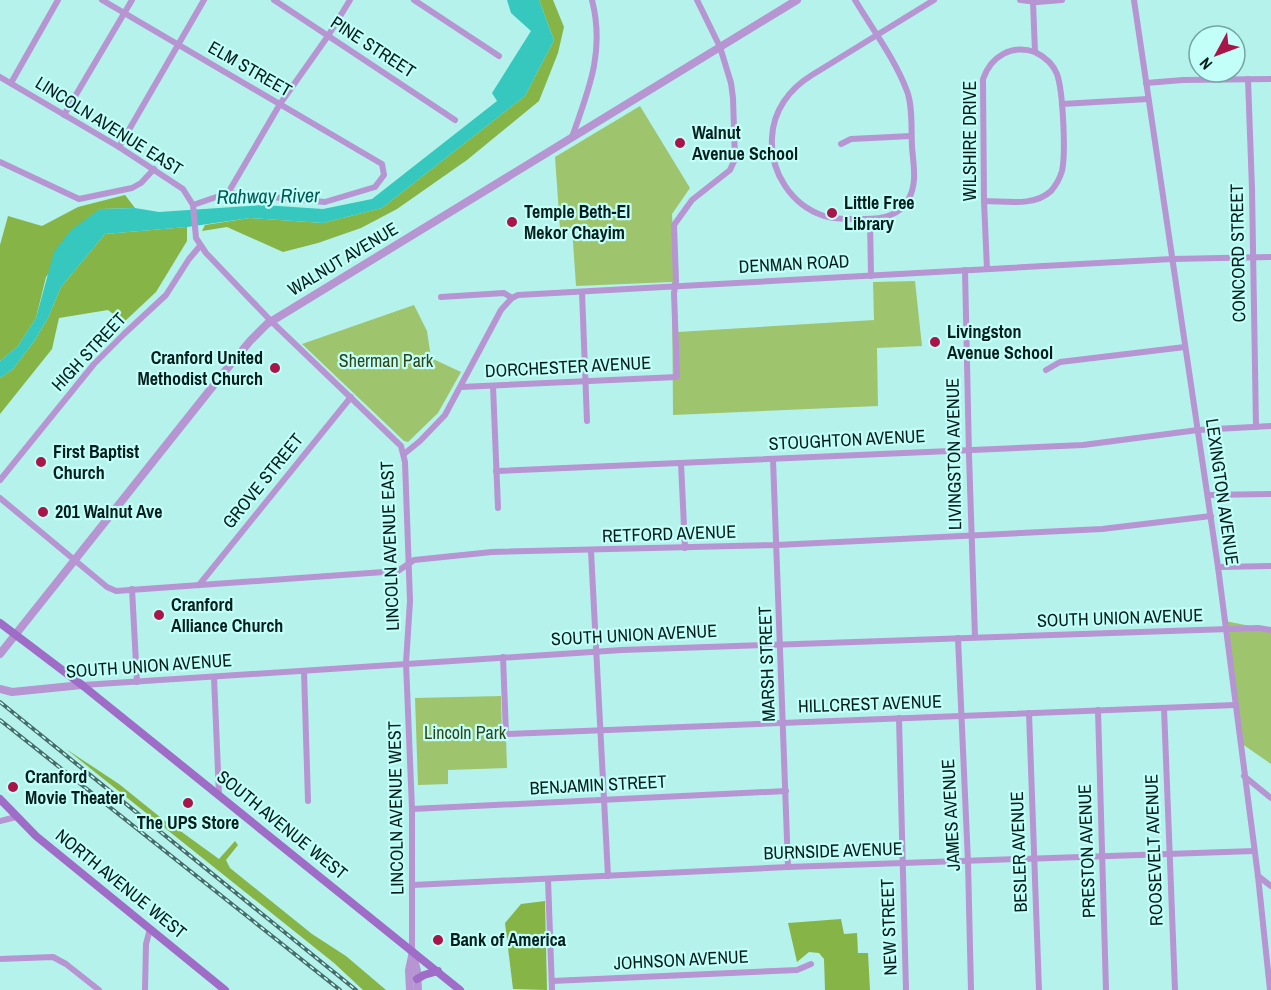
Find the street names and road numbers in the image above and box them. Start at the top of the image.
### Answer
street label: PINE STREET [326,10,421,83]
street label: ELM STREET [204,35,297,103]
street label: LINCOLN AVENUE EAST [31,70,188,181]
street label: WILSHIRE DRIVE [957,81,982,201]
street label: CONCORD STREET [1224,184,1251,323]
street label: WALNUT AVENUE [283,216,403,301]
street label: DENMAN ROAD [738,248,850,279]
street label: HIGH STREET [46,307,132,396]
street label: DORCHESTER AVENUE [484,350,652,383]
street label: LIVINGSTON AVENUE [940,378,967,530]
street label: LEXINGTON AVENUE [1200,417,1245,567]
street label: STOUGHTON AVENUE [768,423,926,456]
street label: GROVE STREET [217,428,309,533]
street label: LINCOLN AVENUE EAST [374,461,405,631]
street label: RETFORD AVENUE [601,519,737,548]
street label: SOUTH UNION AVENUE [1036,602,1203,633]
street label: MARSH STREET [752,606,781,722]
street label: SOUTH UNION AVENUE [550,618,718,651]
street label: SOUTH UNION AVENUE [65,647,233,684]
street label: HILLCREST AVENUE [798,688,942,719]
street label: LINCOLN AVENUE WEST [381,721,410,895]
street label: JAMES AVENUE [935,758,966,872]
street label: SOUTH AVENUE WEST [212,764,353,885]
street label: BENJAMIN STREET [529,768,667,801]
street label: ROOSEVELT AVENUE [1138,774,1169,926]
street label: PRESTON AVENUE [1072,784,1101,918]
street label: BESLER AVENUE [1004,791,1033,913]
street label: NORTH AVENUE WEST [51,823,192,944]
street label: BURNSIDE AVENUE [763,836,903,865]
street label: NEW STREET [874,878,903,976]
street label: JOHNSON AVENUE [613,943,749,976]

